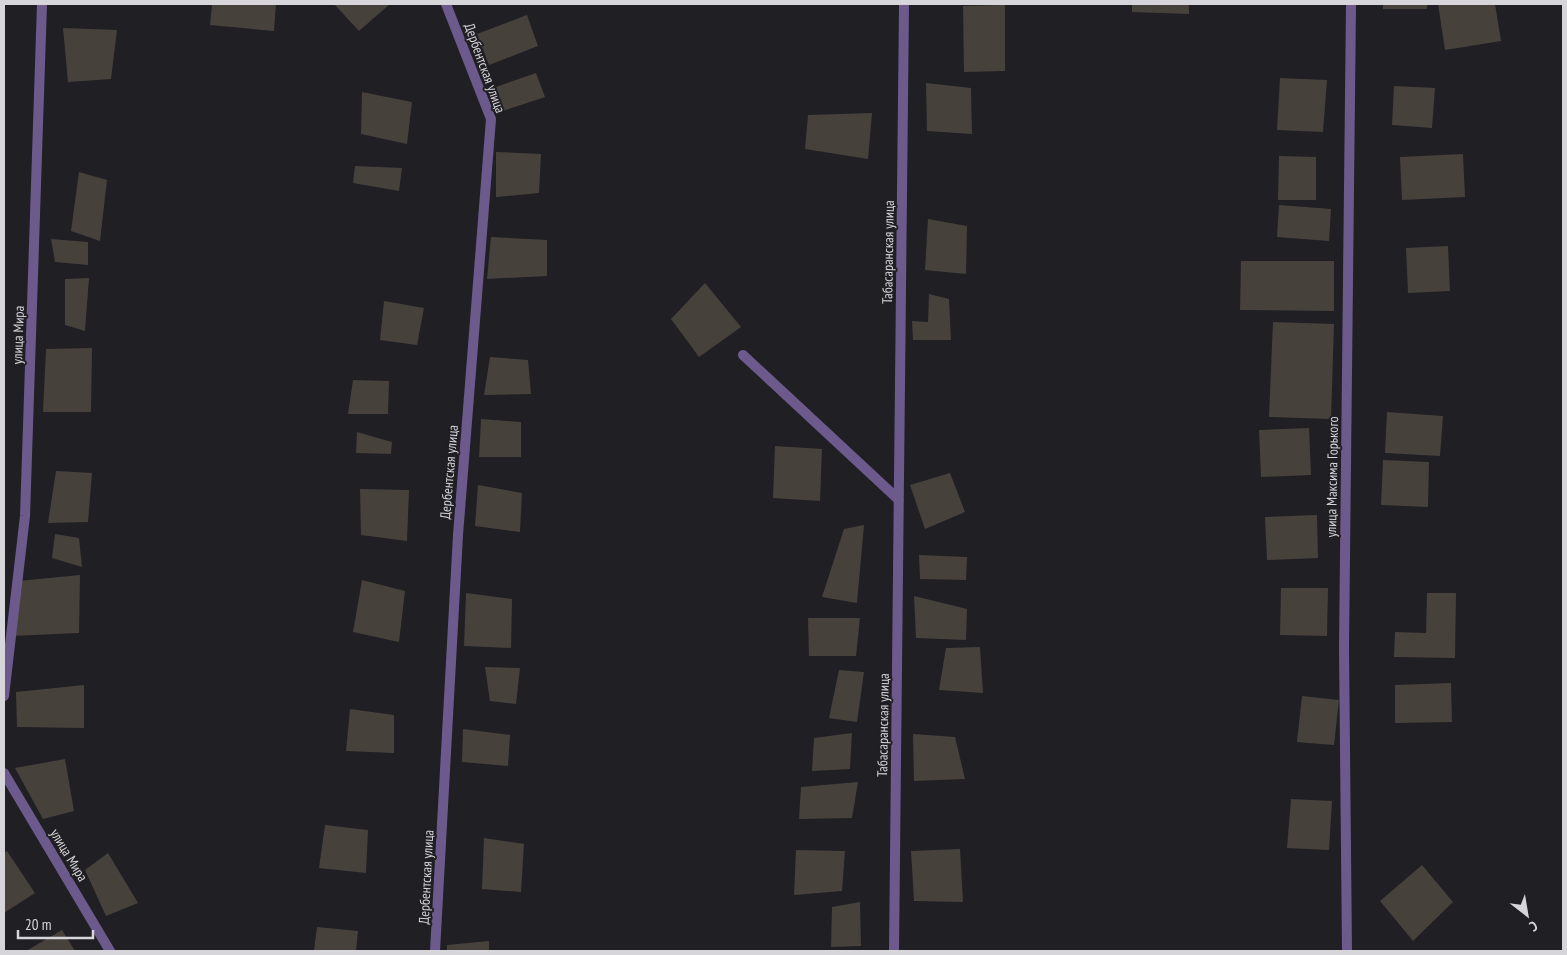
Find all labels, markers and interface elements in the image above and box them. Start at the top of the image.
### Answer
street label: Дербентская улица [460,21,510,115]
street label: Табасаранская улица [878,200,898,304]
street label: улица Мира [8,305,28,365]
street label: улица Максима Горького [1322,416,1342,538]
street label: Дербентская улица [436,424,462,520]
street label: Табасаранская улица [873,673,893,777]
street label: улица Мира [46,825,92,885]
street label: Дербентская улица [415,829,437,925]
north arrow [1502,890,1552,940]
scale bar [18,908,92,940]
text: 20 m [25,915,51,934]
text: С [1526,917,1541,936]

